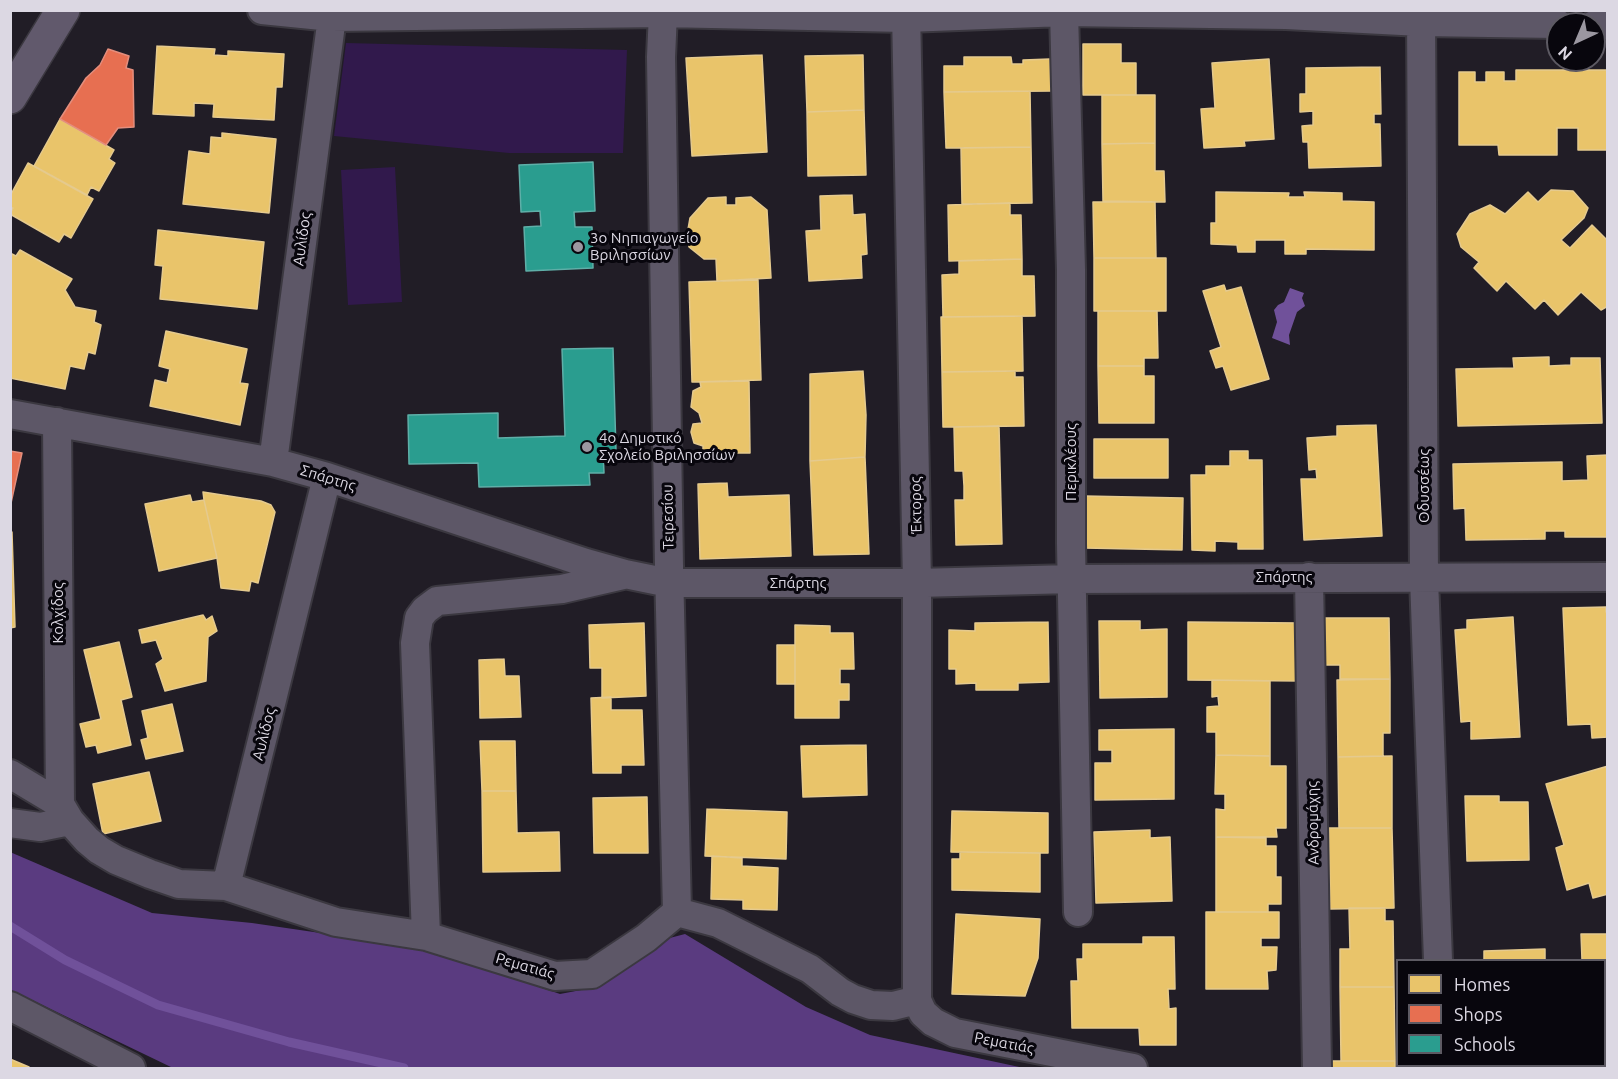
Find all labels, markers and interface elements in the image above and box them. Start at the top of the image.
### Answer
north arrow [1546,12,1606,72]
text: N [1554,43,1575,64]
street label: Αυλίδος [289,211,315,267]
place label: 3ο Νηπιαγωγείο Βριλησσίων [590,229,699,264]
marker: 3ο Νηπιαγωγείο Βριλησσίων [571,240,585,254]
street label: Περικλέους [1062,423,1080,501]
place label: 4o Δημοτικό Σχολείο Βριλησσίων [599,429,735,464]
marker: 4o Δημοτικό Σχολείο Βριλησσίων [580,440,594,454]
street label: Οδυσσέως [1415,449,1433,523]
street label: Σπάρτης [298,461,358,495]
street label: Έκτορος [907,476,925,534]
street label: Τειρεσίου [658,484,678,550]
street label: Σπάρτης [1256,568,1312,586]
street label: Σπάρτης [770,574,826,592]
street label: Κολχίδος [49,582,67,644]
street label: Αυλίδος [249,706,279,762]
street label: Ανδρομάχης [1303,781,1323,865]
street label: Ρεματιάς [494,949,556,983]
legend [1396,959,1606,1067]
text: Homes [1454,974,1510,994]
text: Shops [1454,1004,1503,1024]
street label: Ρεματιάς [973,1028,1035,1058]
text: Schools [1454,1034,1516,1054]

